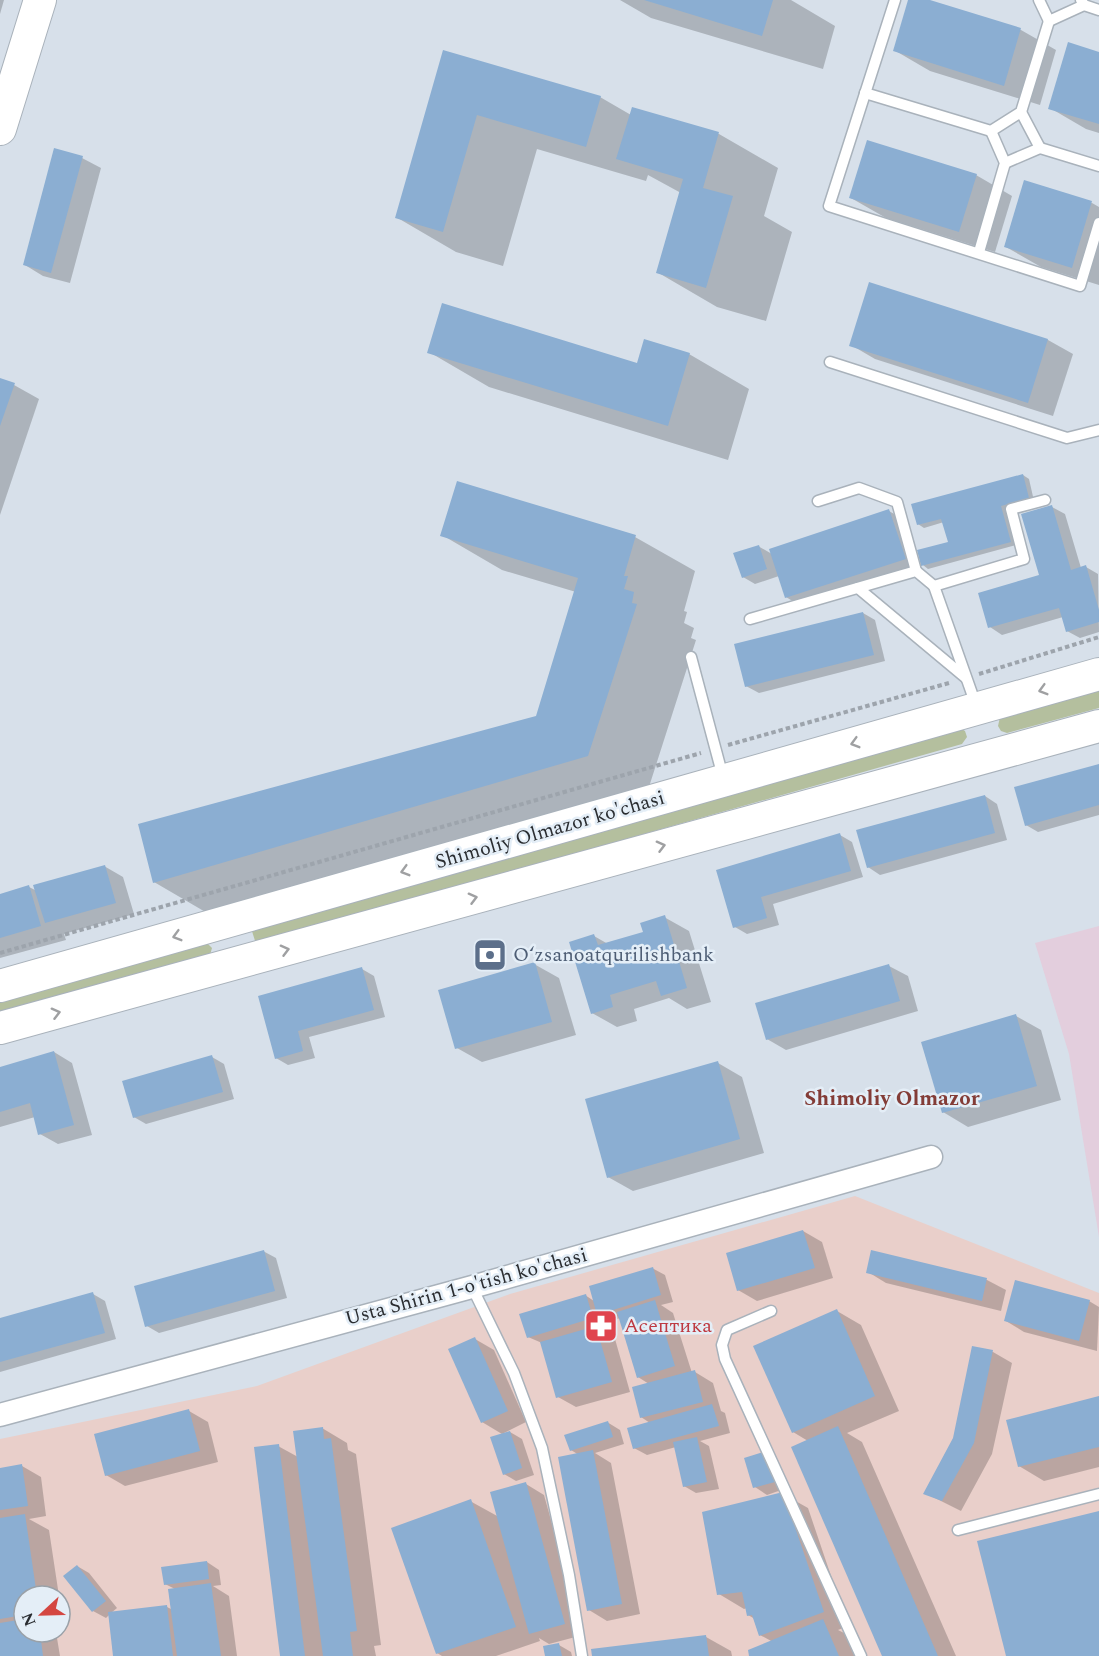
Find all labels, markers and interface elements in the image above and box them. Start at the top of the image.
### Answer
one-way arrow [1038,683,1049,695]
one-way arrow [850,736,861,748]
street label: Shimoliy Olmazor ko'chasi [432,783,668,877]
one-way arrow [656,841,666,854]
one-way arrow [400,864,411,876]
one-way arrow [467,893,478,905]
one-way arrow [172,929,183,941]
bank icon: Oʻzsanoatqurilishbank [472,937,508,973]
place label: Oʻzsanoatqurilishbank [513,940,714,970]
one-way arrow [280,944,290,957]
one-way arrow [51,1007,61,1020]
district label: Shimoliy Olmazor [804,1083,980,1115]
street label: Usta Shirin 1-o'tish ko'chasi [341,1240,591,1334]
pharmacy icon: Асептика [583,1308,619,1344]
place label: Асептика [624,1311,712,1341]
north arrow [12,1584,72,1644]
text: N [15,1609,43,1630]

